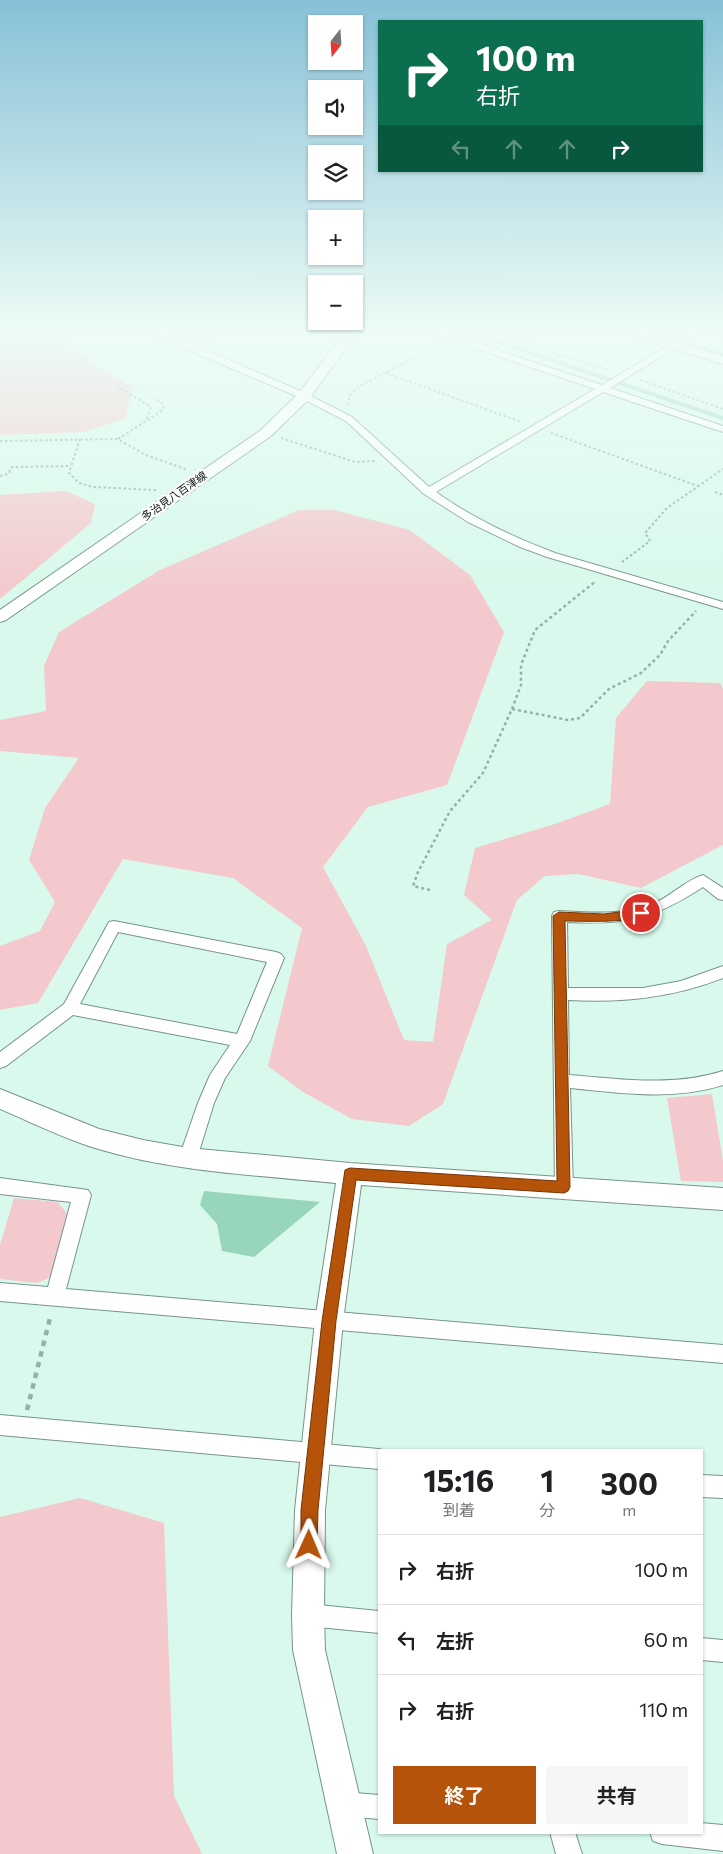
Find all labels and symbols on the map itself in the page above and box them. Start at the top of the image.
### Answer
north arrow [308,15,362,70]
street label: 多治見八百津線 [138,468,209,523]
pin [620,892,662,934]
position arrow [282,1518,334,1570]

